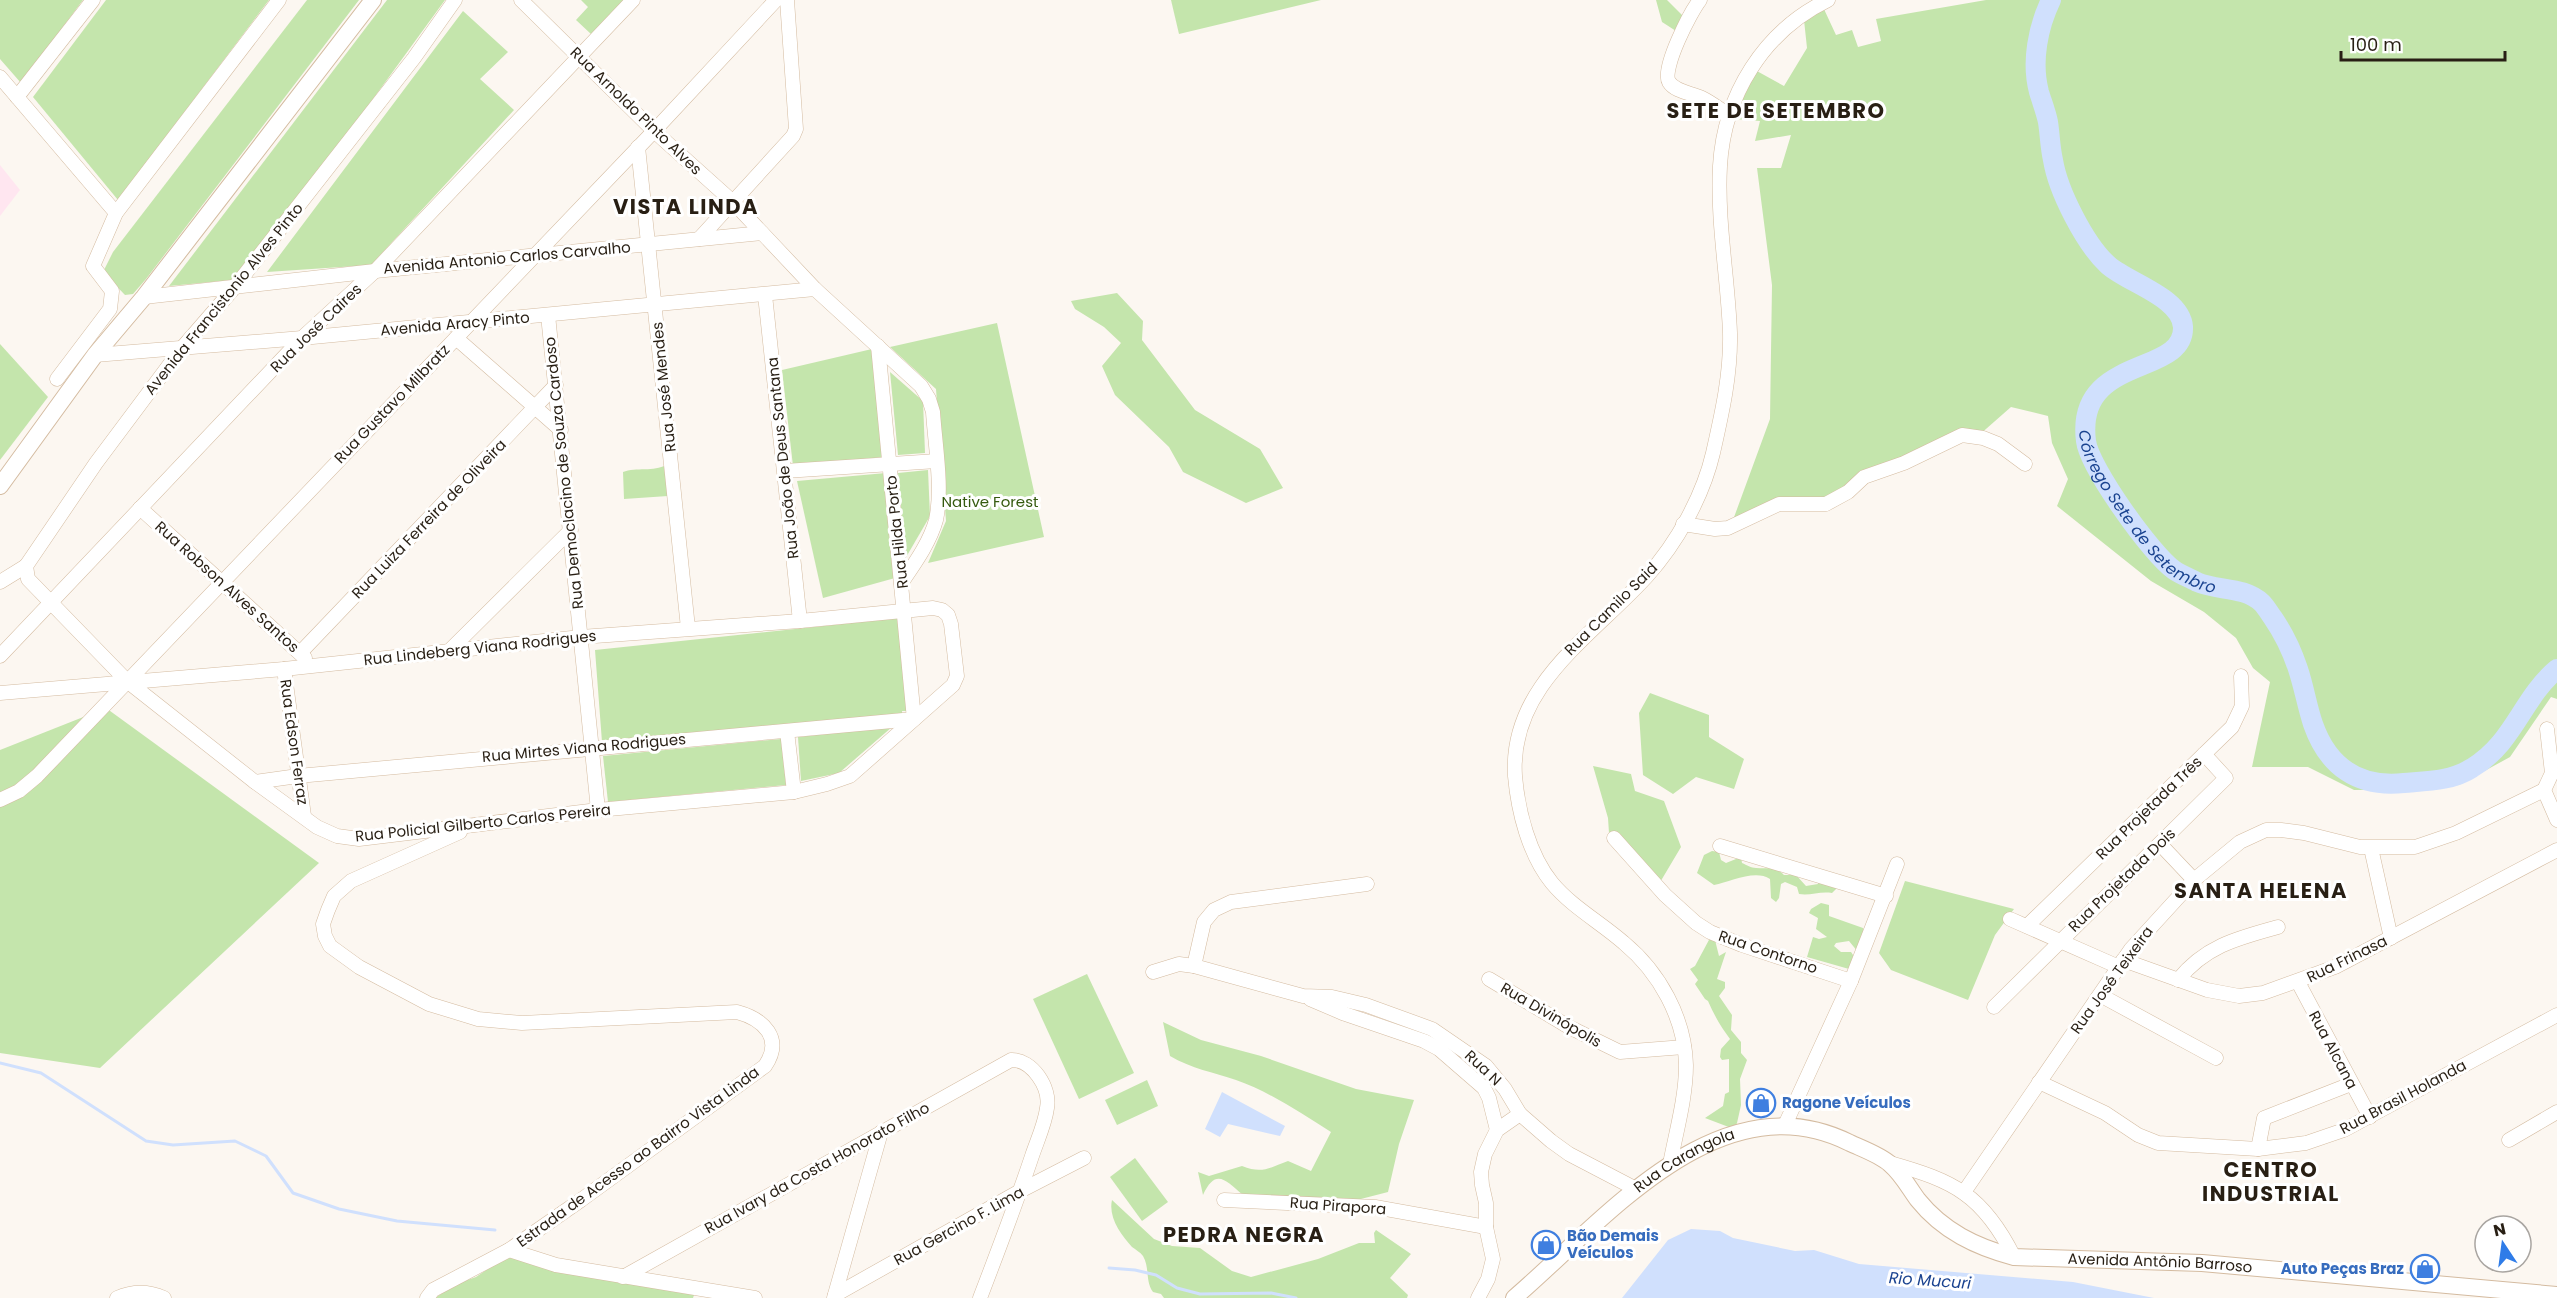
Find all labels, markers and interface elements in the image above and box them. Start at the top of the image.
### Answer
scale bar [2341,24,2504,62]
text: 100 m [2350,32,2402,57]
street label: Rua Arnoldo Pinto Alves [566,42,707,179]
district label: SETE DE SETEMBRO [1667,96,1885,125]
district label: VISTA LINDA [613,192,759,221]
street label: Avenida Francistonio Alves Pinto [140,198,308,399]
street label: Avenida Antonio Carlos Carvalho [382,236,632,279]
street label: Rua José Caires [265,278,366,377]
street label: Avenida Aracy Pinto [379,307,531,340]
street label: Rua José Mendes [646,321,681,453]
street label: Rua Democlacino de Souza Cardoso [539,336,588,610]
street label: Rua Gustavo Milbratz [329,339,454,468]
street label: Rua João de Deus Santana [761,356,804,560]
water label: Córrego Sete de Setembro [2073,429,2218,599]
street label: Rua Luiza Ferreira de Oliveira [347,434,511,603]
street label: Rua Hilda Porto [880,474,913,590]
park label: Native Forest [942,491,1038,512]
street label: Rua Robson Alves Santos [151,516,304,657]
street label: Rua Camilo Said [1559,557,1662,660]
street label: Rua Lindeberg Viana Rodrigues [362,625,598,670]
street label: Rua Edson Ferraz [275,678,314,806]
street label: Rua Mirtes Viana Rodrigues [481,728,687,767]
street label: Rua Projetada Três [2091,751,2207,864]
street label: Rua Policial Gilberto Carlos Pereira [354,799,612,846]
street label: Rua Projetada Dois [2064,823,2180,936]
district label: SANTA HELENA [2174,876,2348,905]
street label: Rua José Teixeira [2065,922,2158,1038]
street label: Rua Contorno [1716,925,1821,978]
street label: Rua Frinasa [2303,930,2391,987]
street label: Rua Divinópolis [1497,977,1606,1052]
street label: Rua Alcana [2304,1007,2363,1093]
street label: Rua N [1460,1045,1506,1090]
street label: Rua Brasil Holanda [2336,1054,2470,1139]
street label: Estrada de Acesso ao Bairro Vista Linda [512,1061,763,1252]
shop icon: Ragone Veículos [1745,1087,1777,1119]
place label: Ragone Veículos [1782,1092,1911,1113]
street label: Rua Ivary da Costa Honorato Filho [701,1097,933,1238]
street label: Rua Carangola [1629,1123,1737,1197]
district label: CENTRO INDUSTRIAL [2202,1155,2340,1208]
street label: Rua Gercino F. Lima [890,1181,1028,1270]
street label: Rua Pirapora [1289,1192,1387,1219]
north arrow [2473,1214,2533,1274]
text: N [2491,1217,2508,1242]
district label: PEDRA NEGRA [1163,1220,1325,1249]
place label: Bão Demais Veículos [1567,1225,1659,1263]
shop icon: Bão Demais Veículos [1530,1229,1562,1261]
street label: Avenida Antônio Barroso [2067,1248,2253,1277]
shop icon: Auto Peças Braz [2409,1253,2441,1285]
place label: Auto Peças Braz [2281,1258,2404,1279]
water label: Rio Mucuri [1888,1266,1973,1295]

